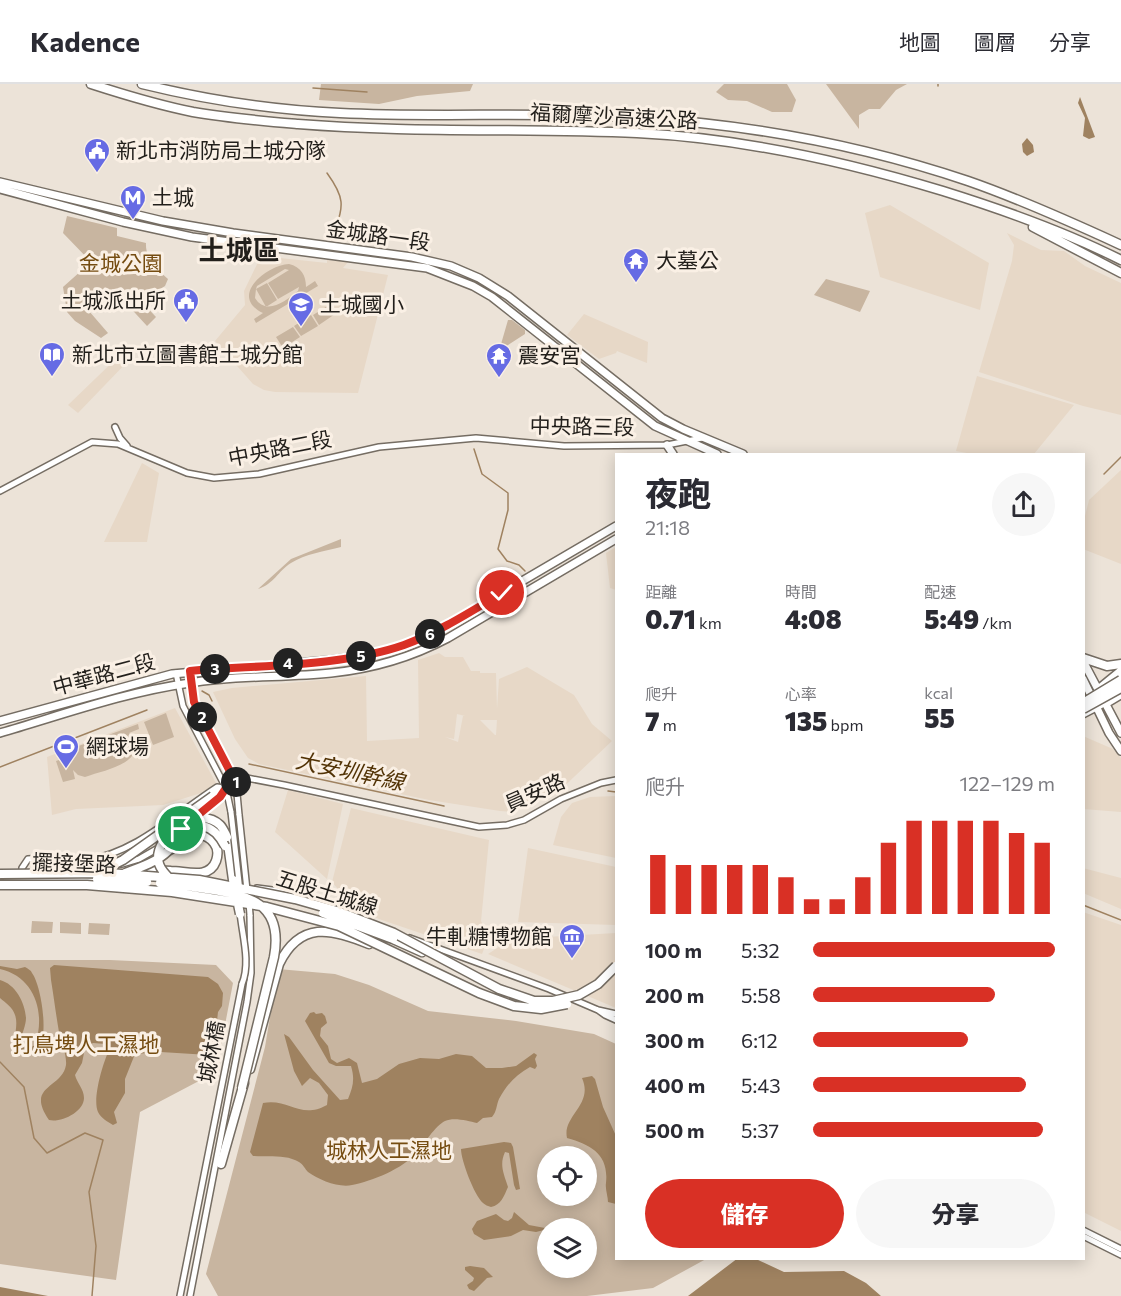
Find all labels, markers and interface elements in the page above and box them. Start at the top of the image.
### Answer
text: Kadence [30,24,140,58]
text: 地圖 [899,29,941,54]
text: 圖層 [974,29,1016,54]
text: 分享 [1049,29,1091,54]
street label: 福爾摩沙高速公路 [530,99,699,132]
public building icon: 新北市消防局土城分隊 [82,136,112,174]
place label: 新北市消防局土城分隊 [116,137,326,162]
metro station icon: 土城 [118,183,148,221]
place label: 土城 [152,184,194,209]
street label: 金城路一段 [324,215,432,254]
district label: 土城區 [199,233,280,266]
temple icon: 大墓公 [621,246,651,284]
place label: 大墓公 [656,247,719,272]
park label: 金城公園 [79,250,163,275]
public building icon: 土城派出所 [171,286,201,324]
place label: 土城派出所 [61,287,166,312]
school or university icon: 土城國小 [286,290,316,328]
place label: 土城國小 [320,291,404,316]
library icon: 新北市立圖書館土城分館 [37,340,67,378]
place label: 新北市立圖書館土城分館 [72,341,303,366]
temple icon: 震安宮 [484,341,514,379]
place label: 震安宮 [518,342,581,367]
street label: 中央路三段 [529,412,635,439]
street label: 中央路二段 [226,425,334,470]
text: 夜跑 [645,472,711,513]
button: share [992,473,1055,536]
text: 21:18 [645,515,690,539]
pin [476,567,527,618]
icon: check [485,576,518,609]
text: 距離 [645,582,677,601]
text: 時間 [785,582,817,601]
text: 配速 [924,582,956,601]
text: 0.71 [645,603,696,634]
text: 4:08 [785,603,842,634]
text: 5:49 [924,603,979,634]
text: km [696,613,722,632]
text: /km [979,613,1012,632]
pin: 6 [415,619,445,649]
text: 6 [425,624,435,643]
pin: 5 [346,641,376,671]
text: 5 [356,646,366,665]
street label: 中華路二段 [50,648,158,699]
pin: 4 [273,648,303,678]
text: 4 [283,653,293,672]
pin: 3 [200,654,230,684]
text: 3 [210,659,220,678]
text: kcal [924,683,953,702]
text: 爬升 [645,684,677,703]
text: 心率 [785,684,817,703]
pin: 2 [187,702,217,732]
text: 55 [924,702,955,733]
text: 7 [645,705,660,736]
text: 135 [785,705,827,736]
text: 2 [197,707,207,726]
text: m [660,715,677,734]
text: bpm [827,715,863,734]
sports icon: 網球場 [51,732,81,770]
place label: 網球場 [86,733,149,758]
water label: 大安圳幹線 [293,746,410,796]
pin: 1 [221,767,251,797]
street label: 員安路 [501,767,568,816]
text: 122–129 m [959,771,1055,795]
text: 1 [232,772,240,791]
text: 爬升 [645,774,685,798]
pin [155,803,206,854]
icon: arrive [164,812,197,845]
street label: 擺接堡路 [32,849,116,876]
street label: 五股土城線 [274,864,381,919]
museum icon: 牛軋糖博物館 [557,922,587,960]
place label: 牛軋糖博物館 [426,923,552,948]
text: 100 m [645,938,702,962]
text: 5:32 [741,938,780,962]
text: 200 m [645,983,704,1007]
text: 5:58 [741,983,781,1007]
street label: 城林橋 [192,1018,229,1085]
text: 300 m [645,1028,705,1052]
text: 6:12 [741,1028,778,1052]
park label: 打鳥埤人工濕地 [13,1031,160,1056]
text: 400 m [645,1073,705,1097]
text: 5:43 [741,1073,781,1097]
text: 500 m [645,1118,705,1142]
text: 5:37 [741,1118,779,1142]
park label: 城林人工濕地 [326,1137,452,1162]
map controls [537,1146,597,1278]
button: locate [537,1146,597,1206]
button: 儲存 [645,1179,844,1248]
button: 分享 [856,1179,1055,1248]
button: layers [537,1218,597,1278]

